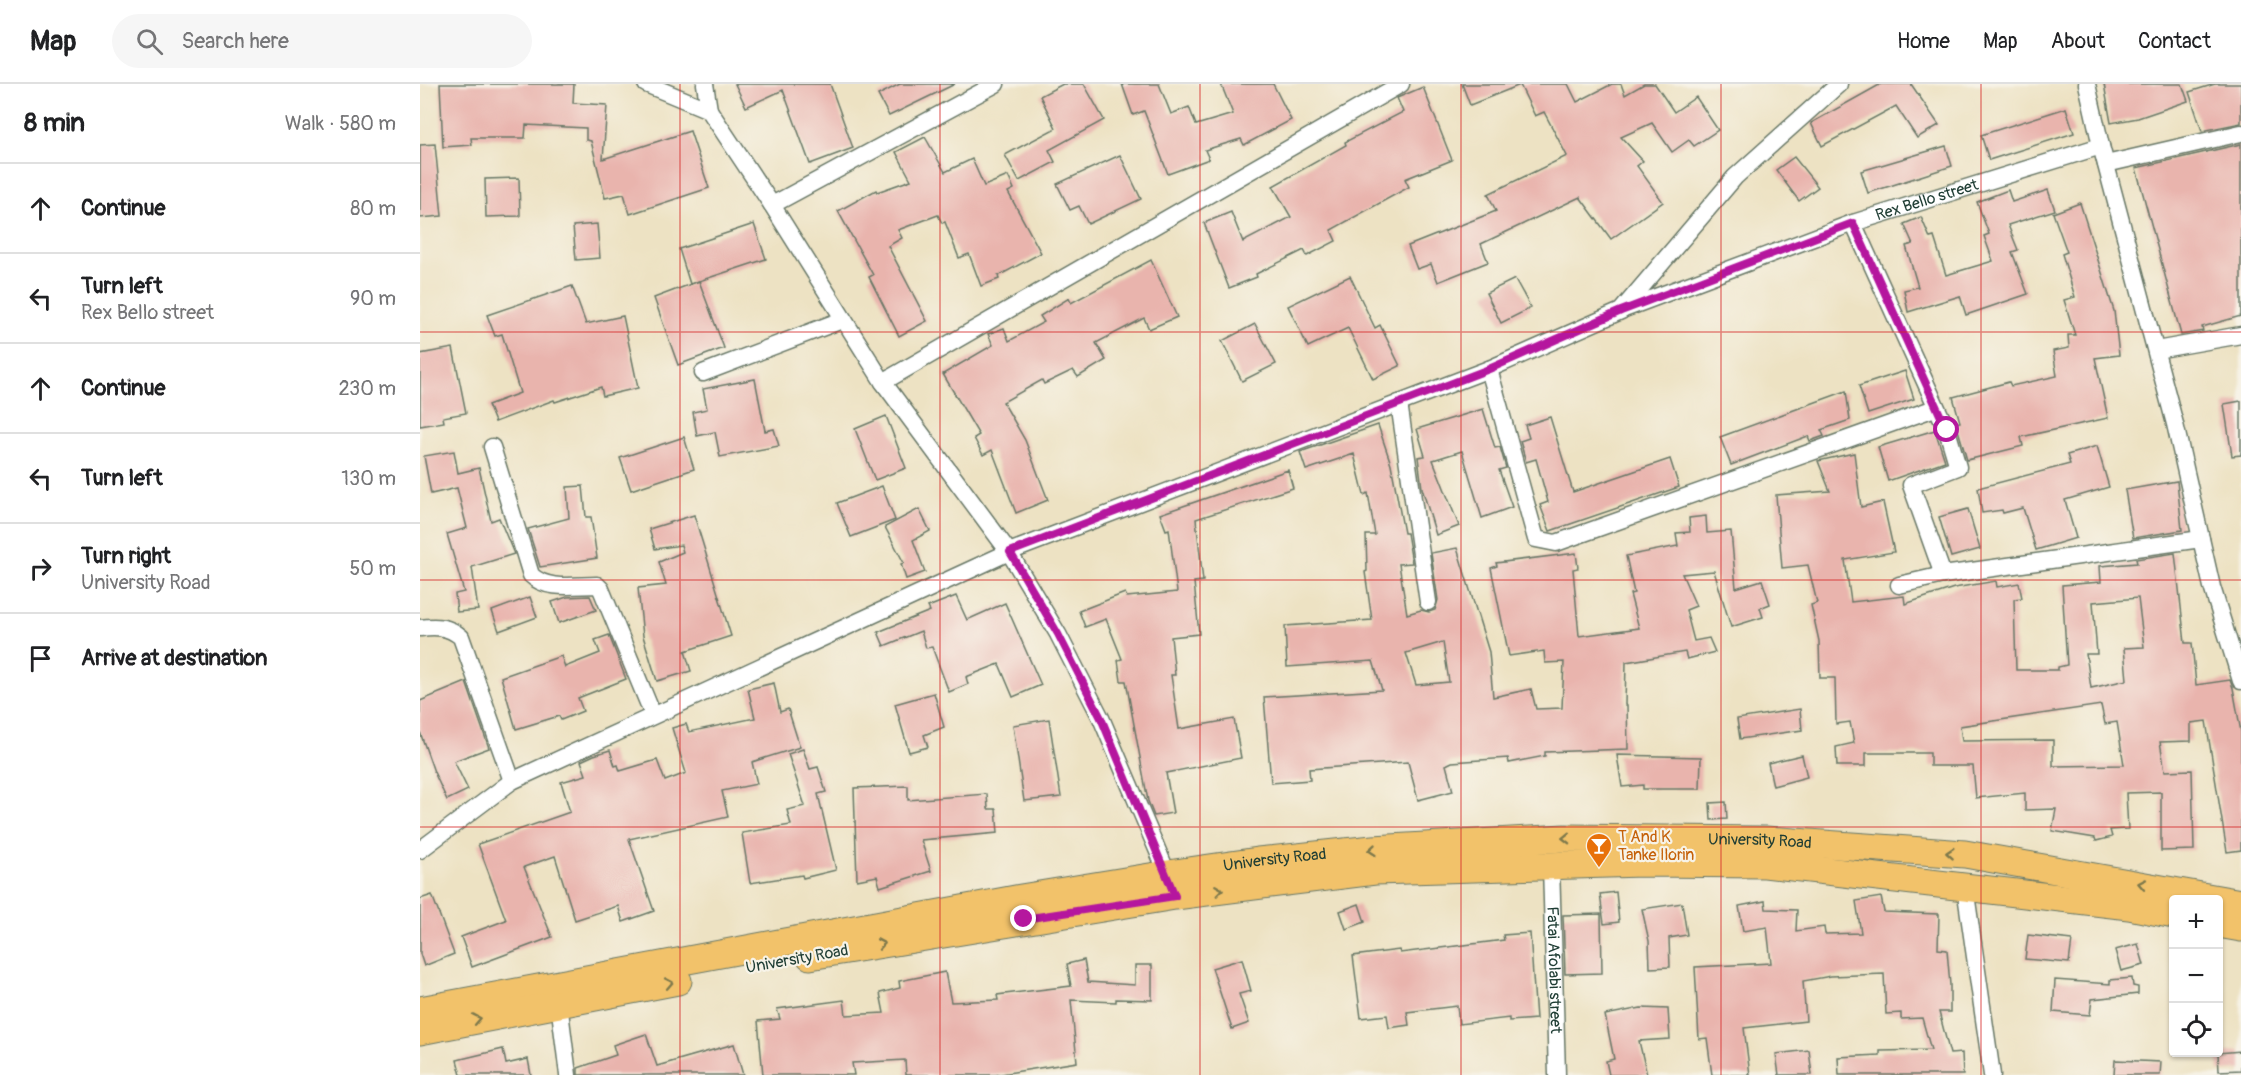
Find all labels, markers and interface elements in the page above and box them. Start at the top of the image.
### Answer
search box [112,14,532,68]
text: Map [30,24,76,59]
icon: search [133,25,166,58]
text: Search here [181,27,289,55]
text: Home [1897,28,1950,55]
text: Map [1983,28,2018,55]
text: About [2051,28,2105,55]
text: Contact [2138,28,2211,55]
text: 8 min [24,107,85,139]
text: Walk · 580 m [285,111,396,136]
street label: Rex Bello street [1873,175,1981,225]
icon: ahead [24,192,57,225]
text: Continue [81,194,165,222]
text: 80 m [350,196,396,221]
text: Turn left [81,272,163,300]
icon: left [24,282,57,315]
text: 90 m [350,286,396,311]
text: Rex Bello street [81,300,214,325]
icon: ahead [24,372,57,405]
text: Continue [81,374,165,402]
text: 230 m [339,376,396,401]
route start [1933,416,1959,442]
icon: left [24,462,57,495]
text: Turn left [81,464,163,492]
text: 130 m [341,466,396,491]
text: Turn right [81,542,171,570]
icon: right [24,552,57,585]
text: 50 m [349,556,396,581]
text: University Road [81,570,211,595]
icon: arrive [24,642,57,675]
text: Arrive at destination [81,644,267,672]
place label: T And K Tanke Ilorin [1618,827,1694,865]
street label: University Road [1708,829,1812,853]
bar icon: T And K Tanke Ilorin [1584,831,1614,869]
one-way arrow [1562,832,1571,844]
one-way arrow [1367,843,1376,856]
street label: University Road [1222,844,1327,876]
one-way arrow [1945,846,1954,859]
one-way arrow [2138,878,2148,891]
one-way arrow [1214,884,1224,896]
map controls [2169,895,2223,1057]
button: + [2169,895,2223,949]
route end [1010,905,1036,931]
street label: Fatai Afolabi street [1542,906,1566,1034]
one-way arrow [876,938,886,951]
street label: University Road [744,940,850,978]
button: − [2169,949,2223,1003]
one-way arrow [664,977,674,989]
button: locate [2169,1003,2223,1057]
one-way arrow [472,1013,482,1026]

